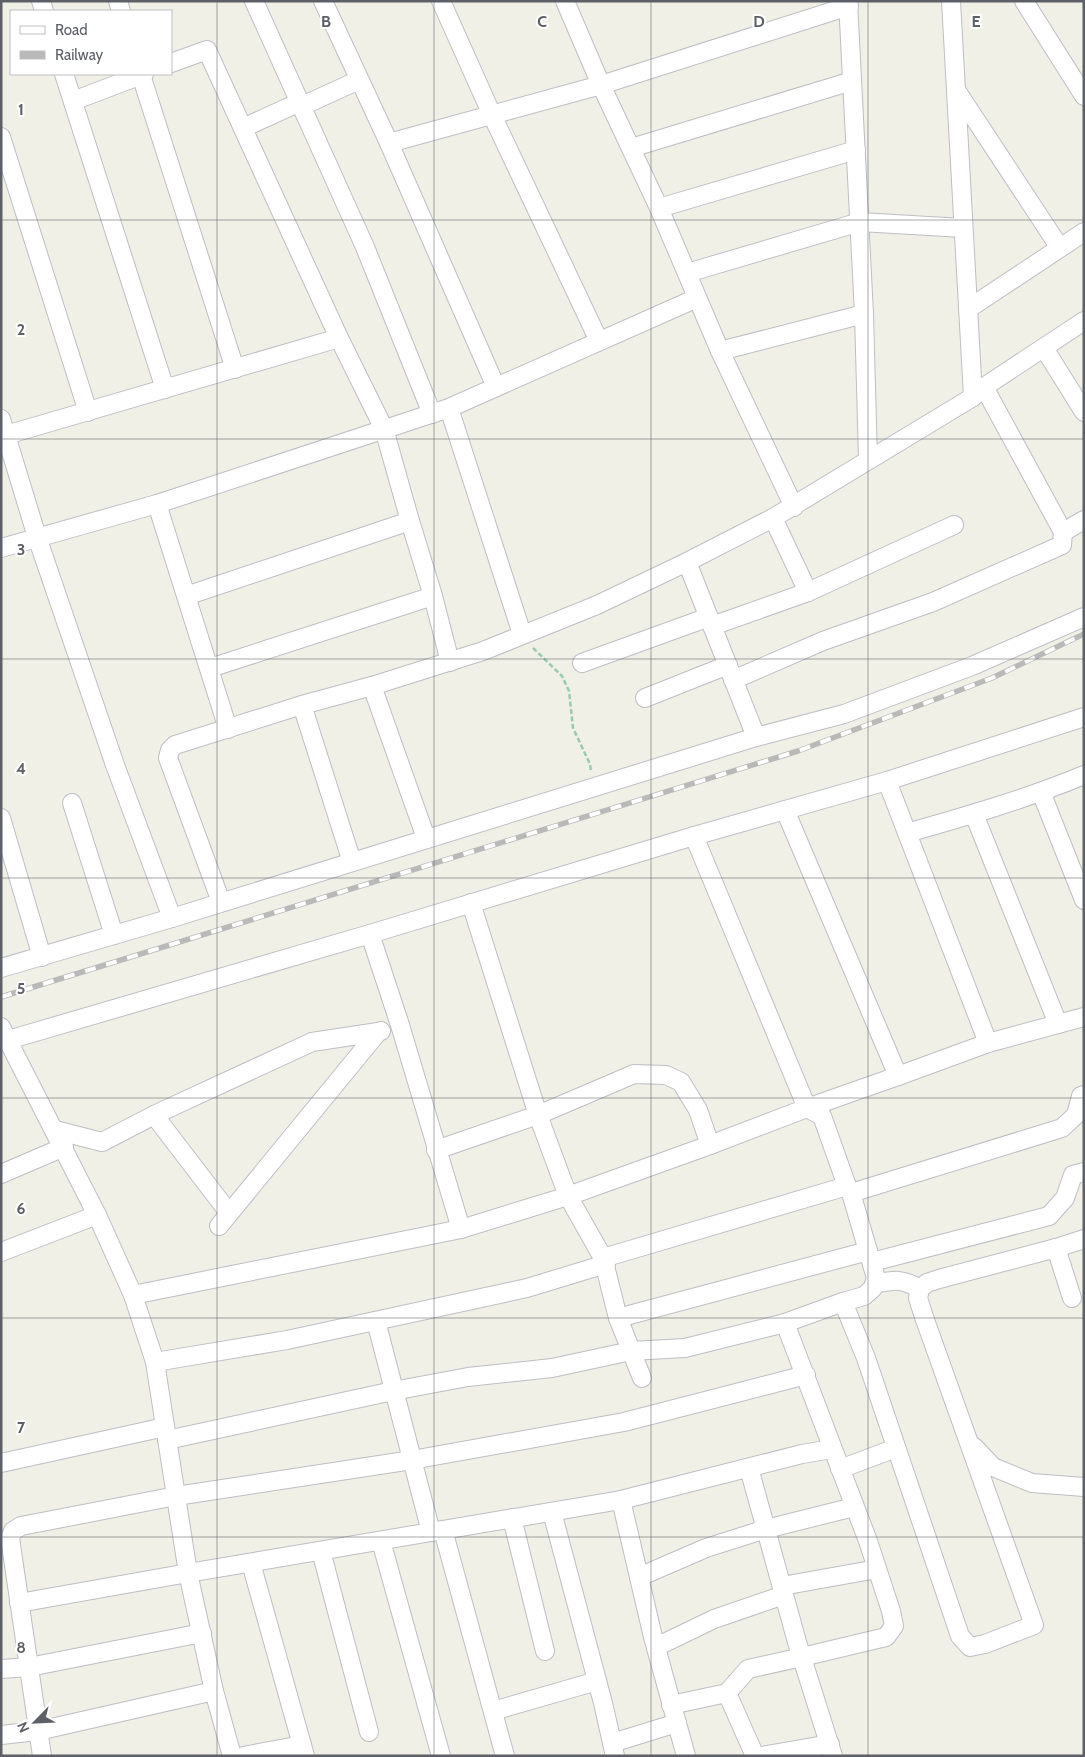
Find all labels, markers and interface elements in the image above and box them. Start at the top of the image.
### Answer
legend [10,10,172,75]
text: B [321,12,331,31]
text: C [537,12,547,31]
text: D [753,12,765,31]
text: E [971,12,981,31]
text: Road [55,21,88,39]
text: Railway [55,46,104,64]
text: 1 [18,100,24,119]
text: 2 [17,320,25,339]
text: 3 [17,540,25,559]
text: 4 [16,759,26,778]
text: 5 [17,979,25,998]
text: 6 [17,1199,26,1218]
text: 7 [17,1418,26,1437]
text: 8 [16,1638,26,1657]
north arrow [10,1697,60,1747]
text: N [13,1719,33,1735]

